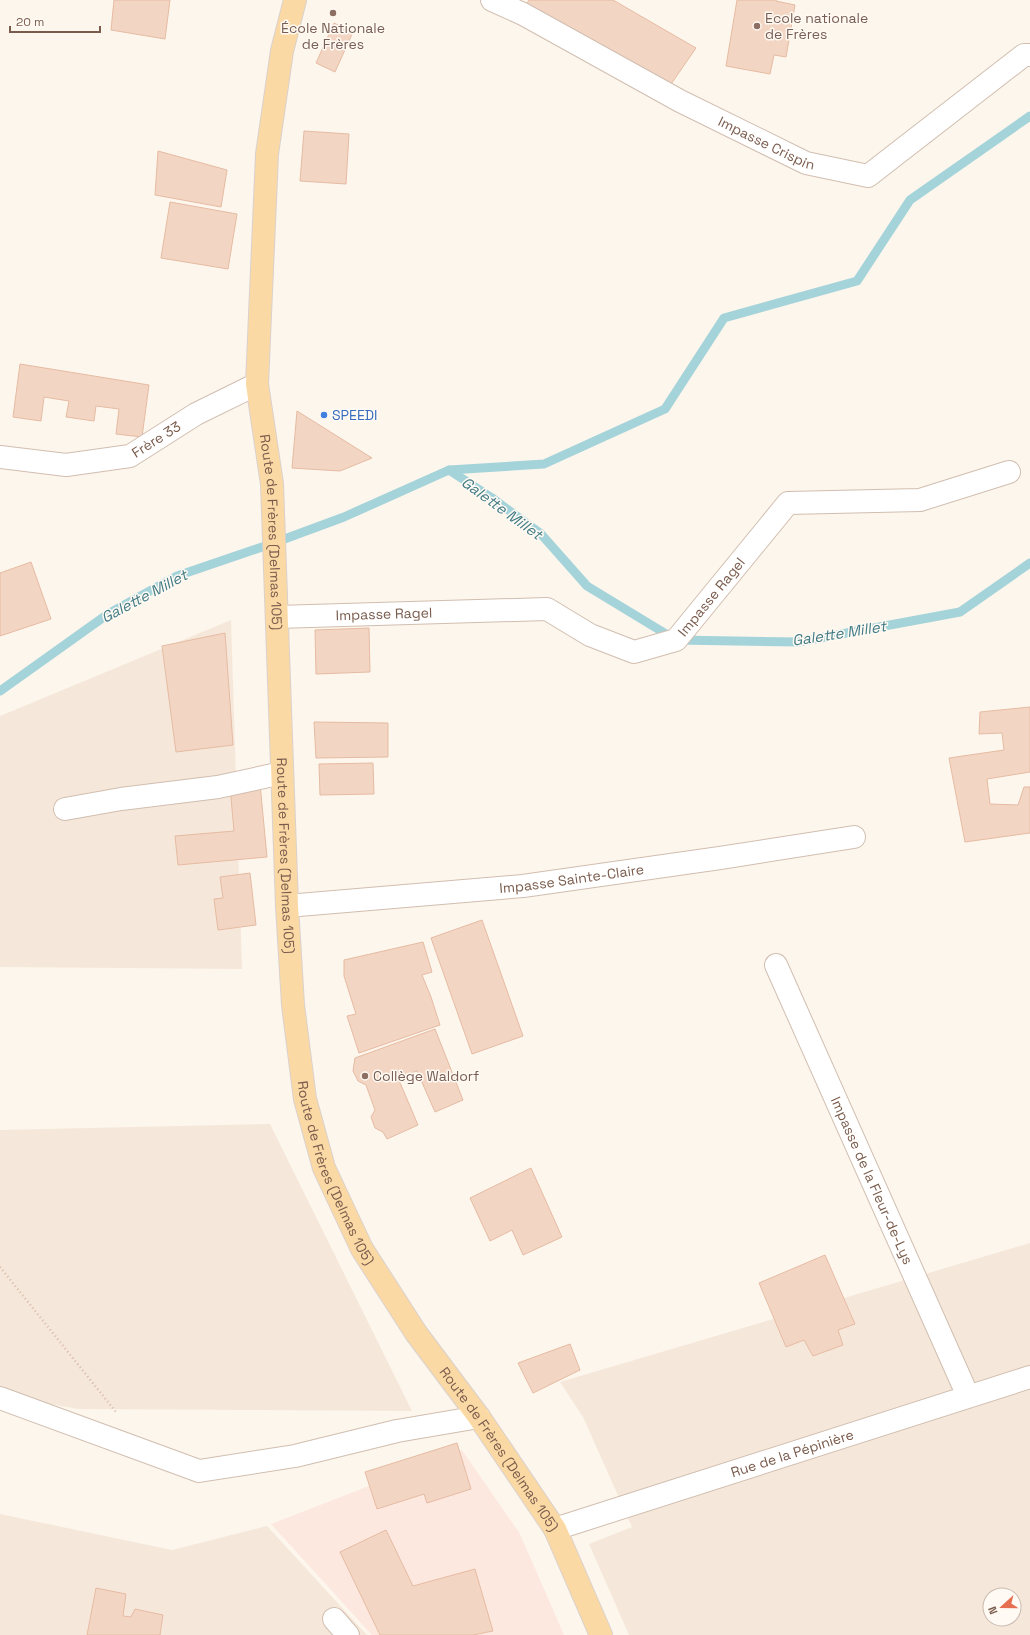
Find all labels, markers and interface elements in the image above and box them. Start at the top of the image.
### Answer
scale bar [10,8,100,34]
marker: École Nationale de Frères [328,8,338,18]
place label: Ecole nationale de Frères [765,9,868,43]
text: 20 m [16,14,44,30]
place label: École Nationale de Frères [281,19,385,53]
marker: Ecole nationale de Frères [752,21,762,31]
street label: Impasse Crispin [715,112,816,174]
place label: SPEEDI [332,406,377,424]
marker: SPEEDI [319,410,329,420]
street label: Frère 33 [128,417,184,462]
street label: Route de Frères (Delmas 105) [256,433,286,630]
water label: Galette Millet [458,472,548,545]
street label: Impasse Ragel [674,554,749,640]
water label: Galette Millet [98,564,192,627]
street label: Impasse Ragel [335,603,433,624]
water label: Galette Millet [791,616,889,650]
street label: Route de Frères (Delmas 105) [273,757,299,954]
street label: Impasse Sainte-Claire [499,860,645,897]
place label: Collège Waldorf [373,1067,479,1085]
marker: Collège Waldorf [360,1071,370,1081]
street label: Route de Frères (Delmas 105) [294,1080,379,1268]
street label: Impasse de la Fleur-de-Lys [827,1094,917,1267]
street label: Route de Frères (Delmas 105) [436,1363,563,1535]
street label: Rue de la Pépinière [728,1425,856,1481]
north arrow [982,1587,1022,1627]
text: N [985,1605,1001,1617]

